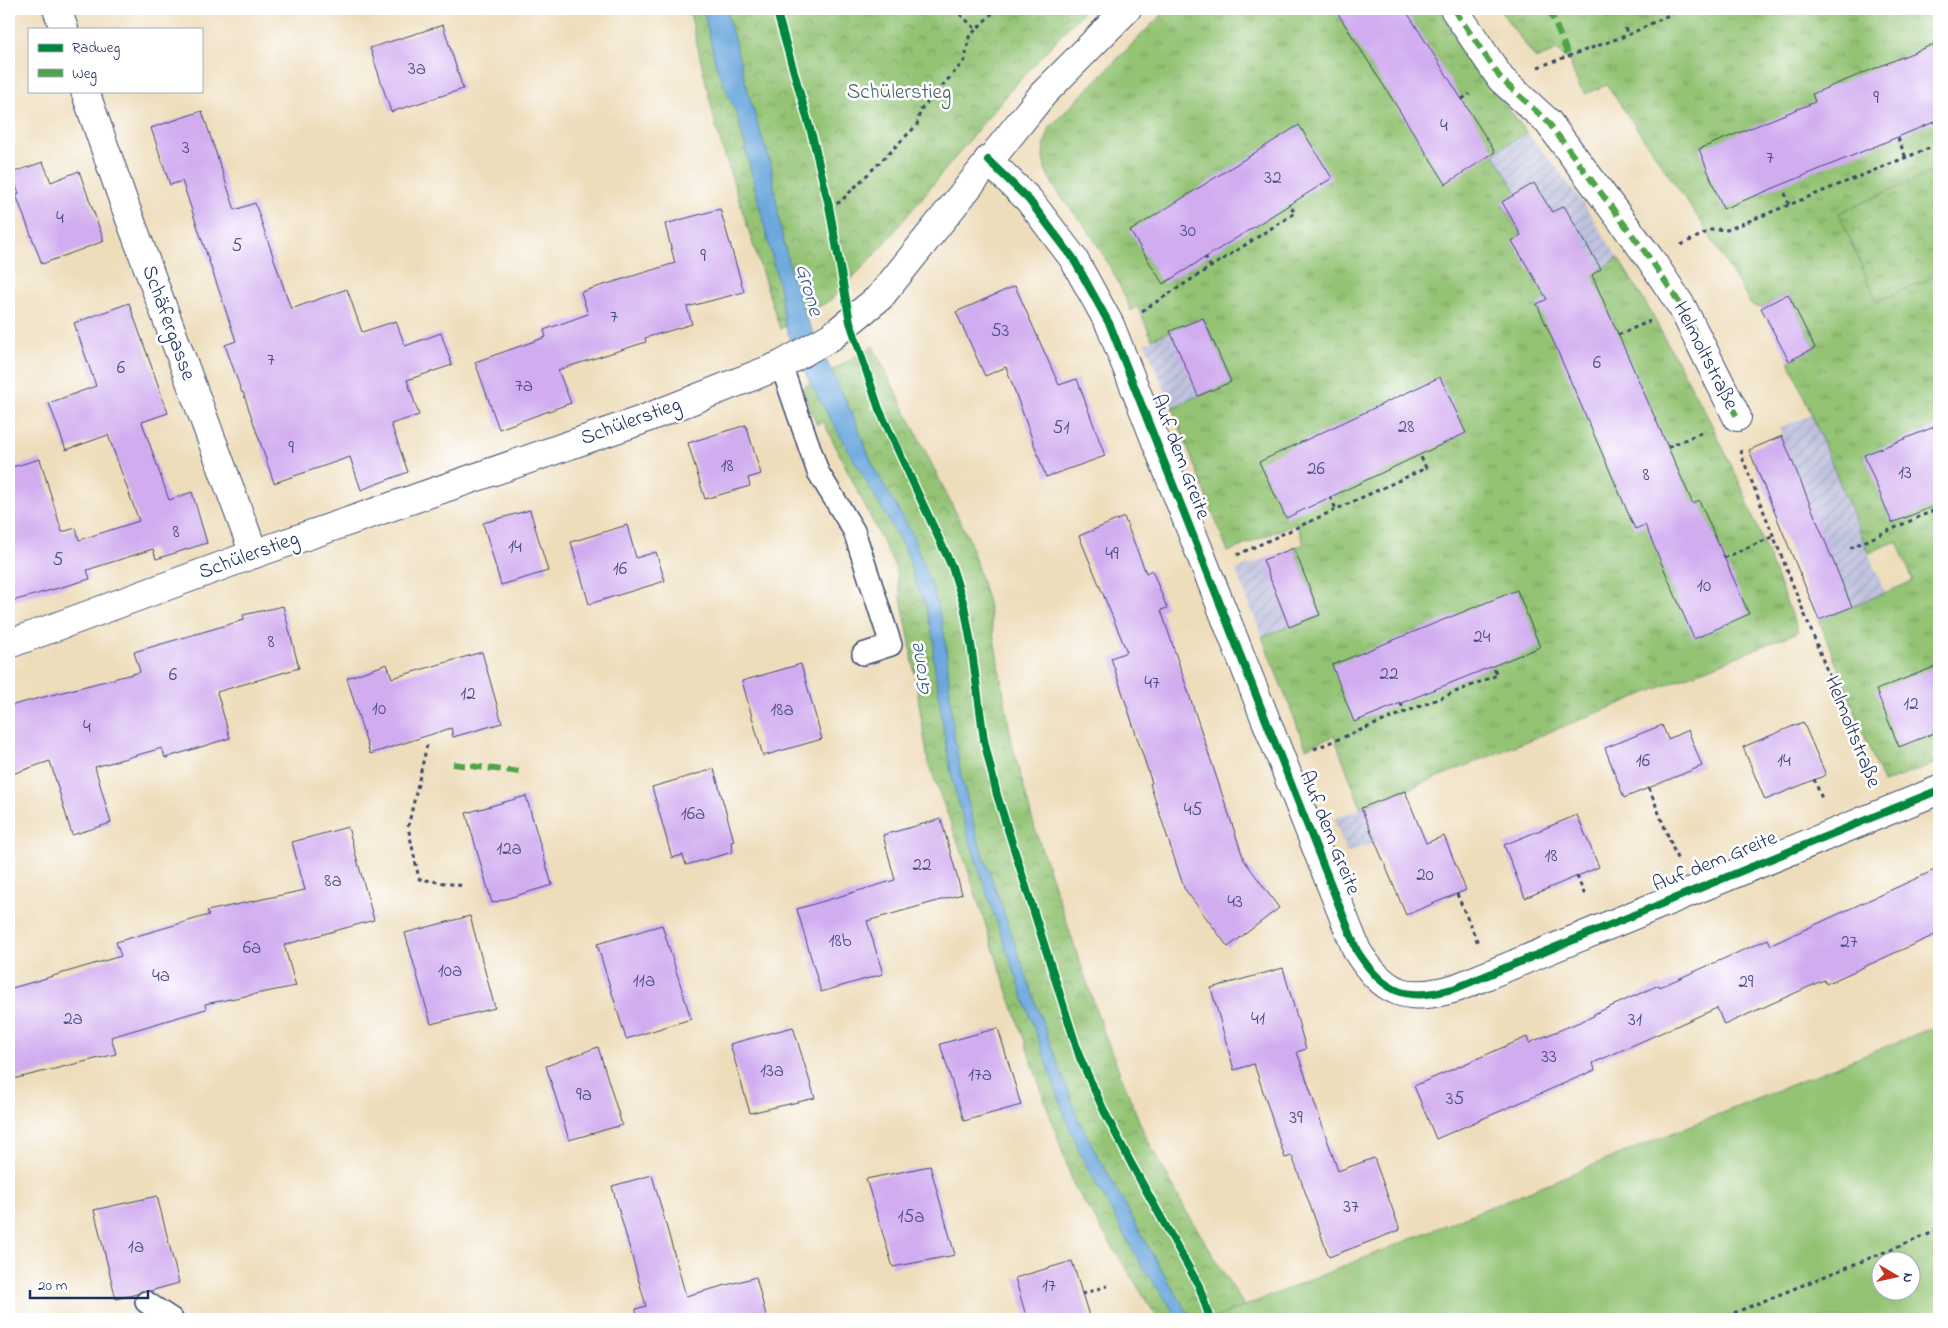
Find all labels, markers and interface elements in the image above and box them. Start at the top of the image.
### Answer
legend [28,28,202,92]
text: Radweg [72,37,120,60]
house number: 3a [408,56,426,83]
text: Weg [72,63,97,86]
park label: Schülerstieg [847,78,951,110]
house number: 9 [1873,85,1879,112]
house number: 4 [1440,113,1448,140]
house number: 3 [182,135,190,162]
house number: 7 [1766,145,1774,172]
house number: 32 [1264,165,1282,192]
house number: 4 [56,205,64,232]
house number: 30 [1180,218,1196,245]
house number: 5 [232,233,243,260]
house number: 9 [700,243,706,270]
water label: Grone [785,260,831,321]
street label: Schäfergasse [131,261,203,386]
street label: Helmoltstraße [1665,296,1745,416]
house number: 7 [610,304,618,331]
house number: 53 [991,318,1010,345]
house number: 7 [267,347,275,374]
house number: 6 [1593,350,1601,377]
house number: 6 [117,355,125,382]
house number: 7a [515,373,533,400]
street label: Schülerstieg [577,390,686,456]
street label: Auf dem Greite [1142,390,1218,525]
house number: 28 [1398,414,1414,441]
house number: 51 [1053,415,1069,442]
house number: 9 [288,435,294,462]
house number: 18 [720,453,734,480]
house number: 26 [1307,456,1325,483]
house number: 13 [1898,460,1912,487]
house number: 8 [1642,462,1650,489]
house number: 8 [172,519,180,546]
street label: Schülerstieg [195,524,304,590]
house number: 14 [508,534,522,561]
house number: 49 [1105,541,1119,568]
house number: 5 [53,547,64,574]
house number: 16 [613,556,627,583]
house number: 10 [1697,573,1711,600]
house number: 24 [1473,624,1491,651]
house number: 8 [267,629,275,656]
water label: Grone [902,641,940,698]
house number: 22 [1380,661,1398,688]
house number: 6 [169,662,177,689]
house number: 47 [1144,670,1160,697]
street label: Helmoltstraße [1816,672,1888,793]
house number: 12 [460,681,476,708]
house number: 12 [1903,691,1919,718]
house number: 10 [372,696,386,723]
house number: 18a [770,697,794,724]
house number: 4 [83,714,91,741]
house number: 16 [1636,748,1650,775]
house number: 14 [1777,748,1791,775]
street label: Auf dem Greite [1290,766,1368,900]
house number: 45 [1184,797,1202,824]
house number: 16a [681,801,705,828]
street label: Auf dem Greite [1648,823,1782,901]
house number: 12a [496,836,522,863]
house number: 18 [1544,843,1558,870]
house number: 22 [913,852,931,879]
house number: 20 [1416,862,1434,889]
house number: 8a [324,868,342,895]
house number: 43 [1227,889,1243,916]
house number: 18b [828,928,852,955]
house number: 27 [1840,929,1858,956]
house number: 6a [243,935,261,962]
house number: 10a [438,958,462,985]
house number: 4a [152,963,170,990]
house number: 11a [633,968,655,995]
house number: 29 [1738,969,1754,996]
house number: 2a [63,1006,83,1033]
house number: 41 [1251,1006,1265,1033]
house number: 31 [1628,1007,1642,1034]
house number: 33 [1541,1044,1557,1071]
house number: 13a [760,1058,784,1085]
house number: 17a [968,1062,992,1089]
house number: 9a [576,1082,592,1109]
house number: 35 [1446,1086,1464,1113]
house number: 39 [1289,1105,1303,1132]
house number: 37 [1343,1194,1359,1221]
house number: 15a [897,1204,925,1231]
house number: 1a [128,1234,144,1261]
north arrow [1870,1250,1920,1300]
scale bar [30,1268,148,1300]
text: N [1896,1271,1918,1284]
house number: 17 [1042,1273,1056,1300]
text: 20 m [38,1275,68,1297]

